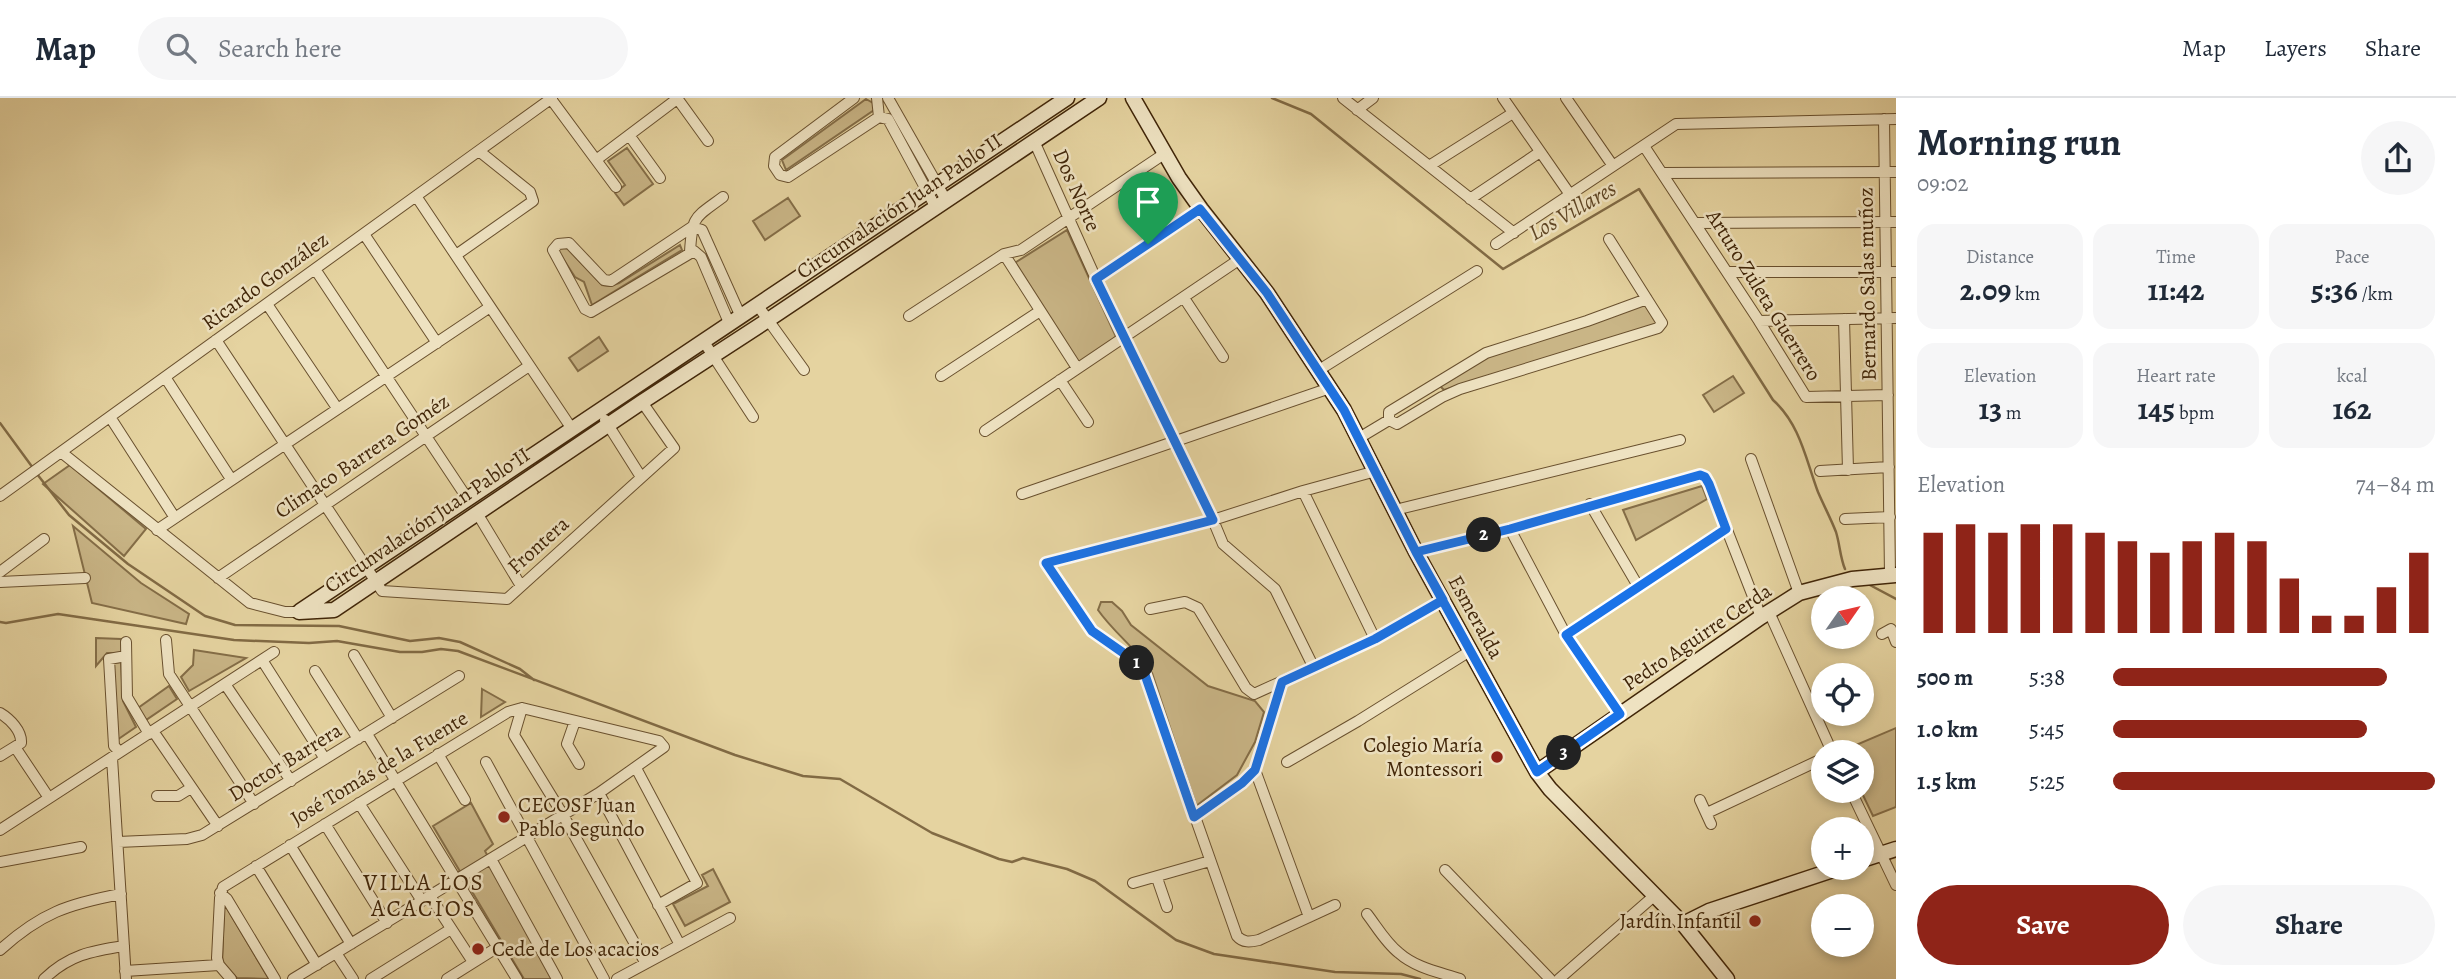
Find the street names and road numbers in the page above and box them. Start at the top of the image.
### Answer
street label: Circunvalación Juan Pablo II [791,127,1007,285]
street label: Dos Norte [1046,144,1108,236]
street label: Bernardo Salas muñoz [1851,187,1883,381]
street label: Arturo Zuleta Guerrero [1699,203,1828,386]
street label: Ricardo González [196,226,334,336]
street label: Climaco Barrera Goméz [269,387,455,525]
street label: Circunvalación Juan Pablo II [319,441,535,599]
street label: Frontera [501,510,575,580]
street label: Esmeralda [1442,570,1511,664]
street label: Pedro Aguirre Cerda [1617,577,1777,697]
street label: José Tomás de la Fuente [285,704,473,832]
street label: Doctor Barrera [223,716,347,808]

